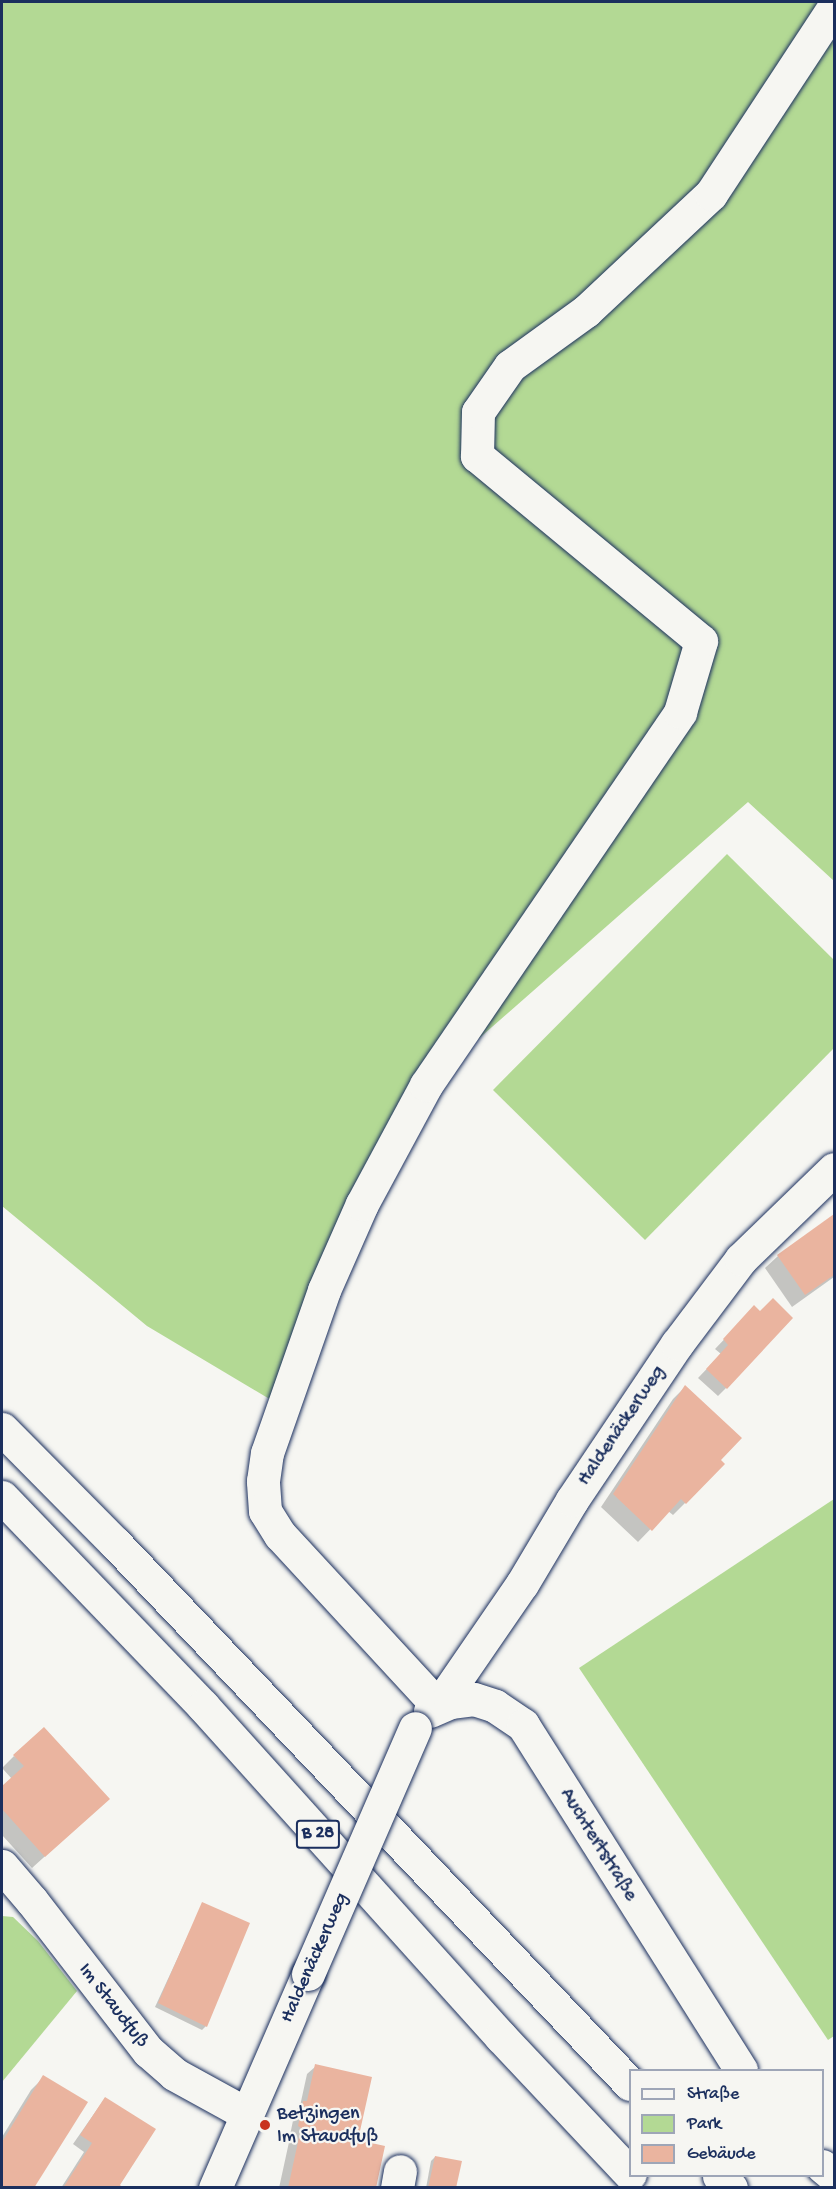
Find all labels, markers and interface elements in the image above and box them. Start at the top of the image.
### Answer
street label: Haldenäckerweg [573,1361,671,1491]
street label: Auchtertstraße [554,1784,642,1906]
road number: B 28 [296,1819,340,1849]
street label: Haldenäckerweg [276,1889,354,2027]
street label: Im Staudfuß [72,1959,154,2053]
legend [629,2069,824,2177]
text: Straße [687,2084,739,2105]
place label: Betzingen Im Staudfuß [277,2102,378,2149]
text: Park [687,2114,721,2135]
marker: Betzingen Im Staudfuß [258,2118,272,2132]
text: Gebäude [687,2144,755,2165]

